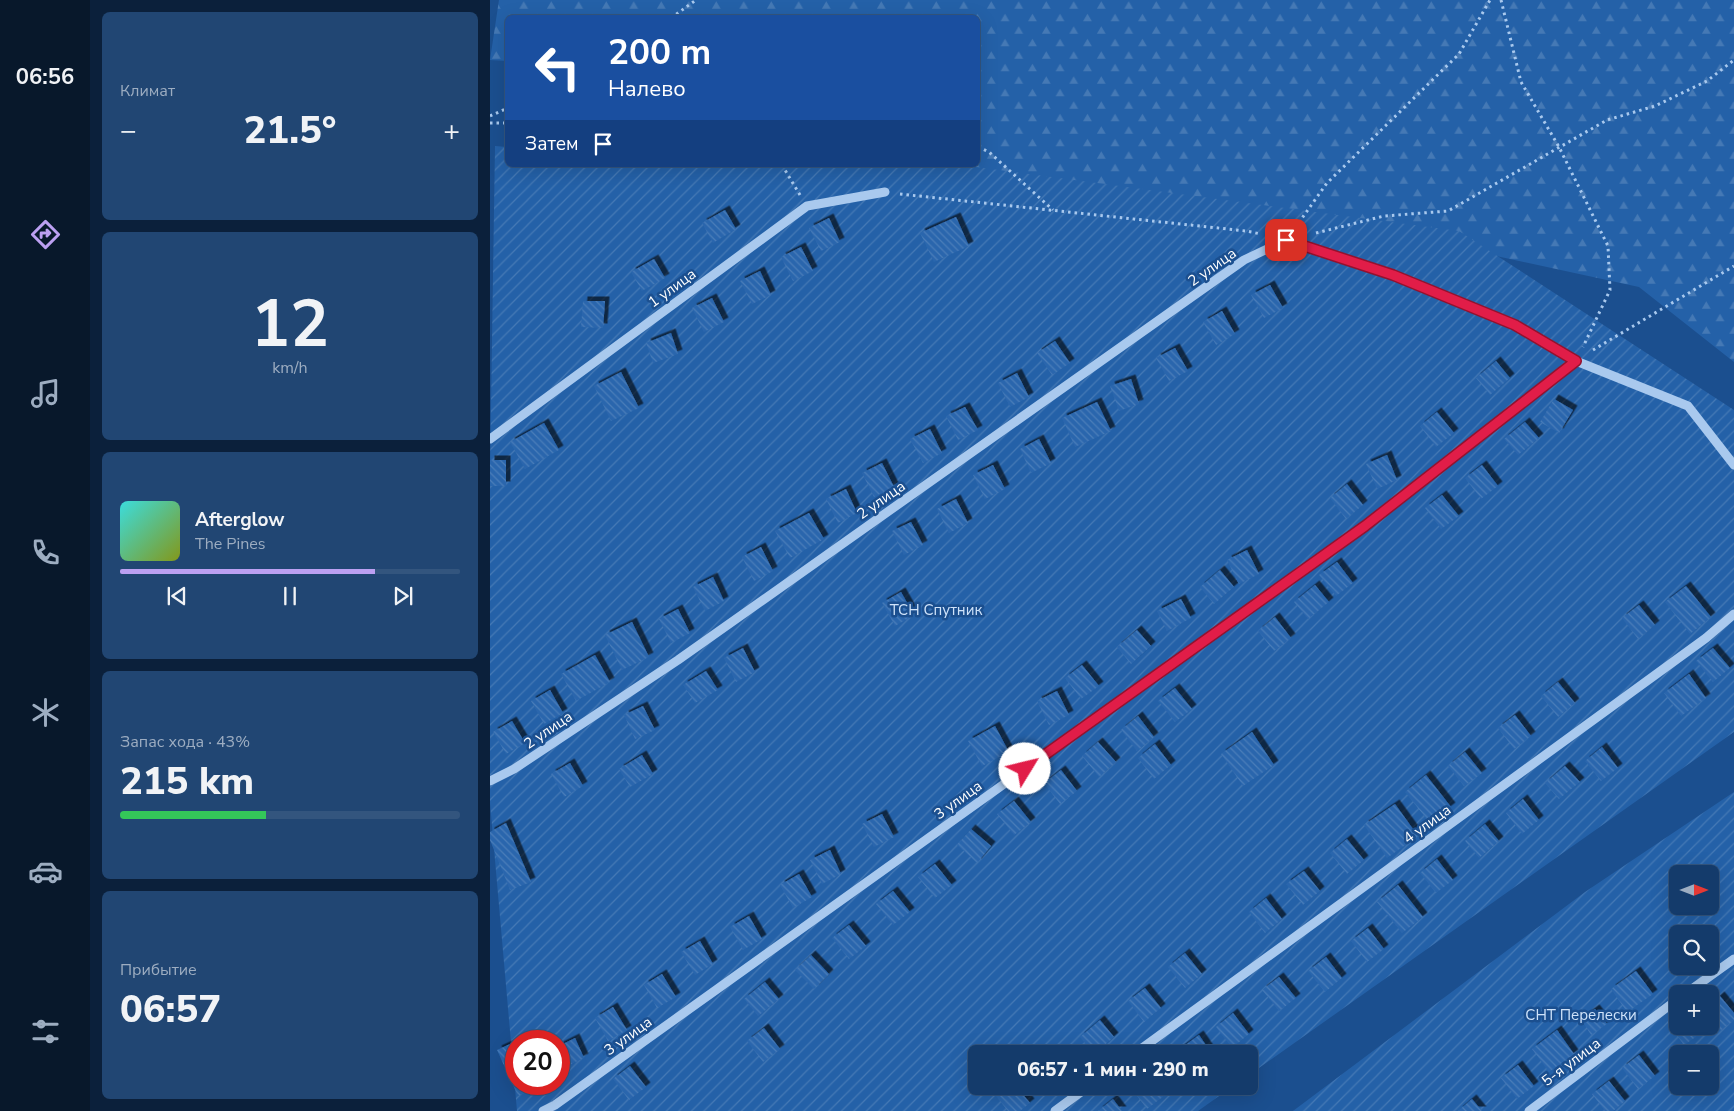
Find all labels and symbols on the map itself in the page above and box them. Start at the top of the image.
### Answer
pin [1265,219,1307,261]
street label: 2 улица [1184,243,1240,291]
street label: 1 улица [644,264,700,312]
street label: 2 улица [853,476,909,524]
park label: ТСН Спутник [890,600,982,620]
street label: 2 улица [520,706,576,754]
position arrow [998,742,1050,794]
street label: 3 улица [930,776,986,824]
street label: 4 улица [1399,800,1455,848]
north arrow [1669,865,1719,915]
park label: СНТ Перелески [1525,1005,1637,1025]
street label: 3 улица [600,1012,656,1060]
speed limit sign: 20 [505,1030,570,1095]
street label: 5-я улица [1537,1033,1605,1091]

